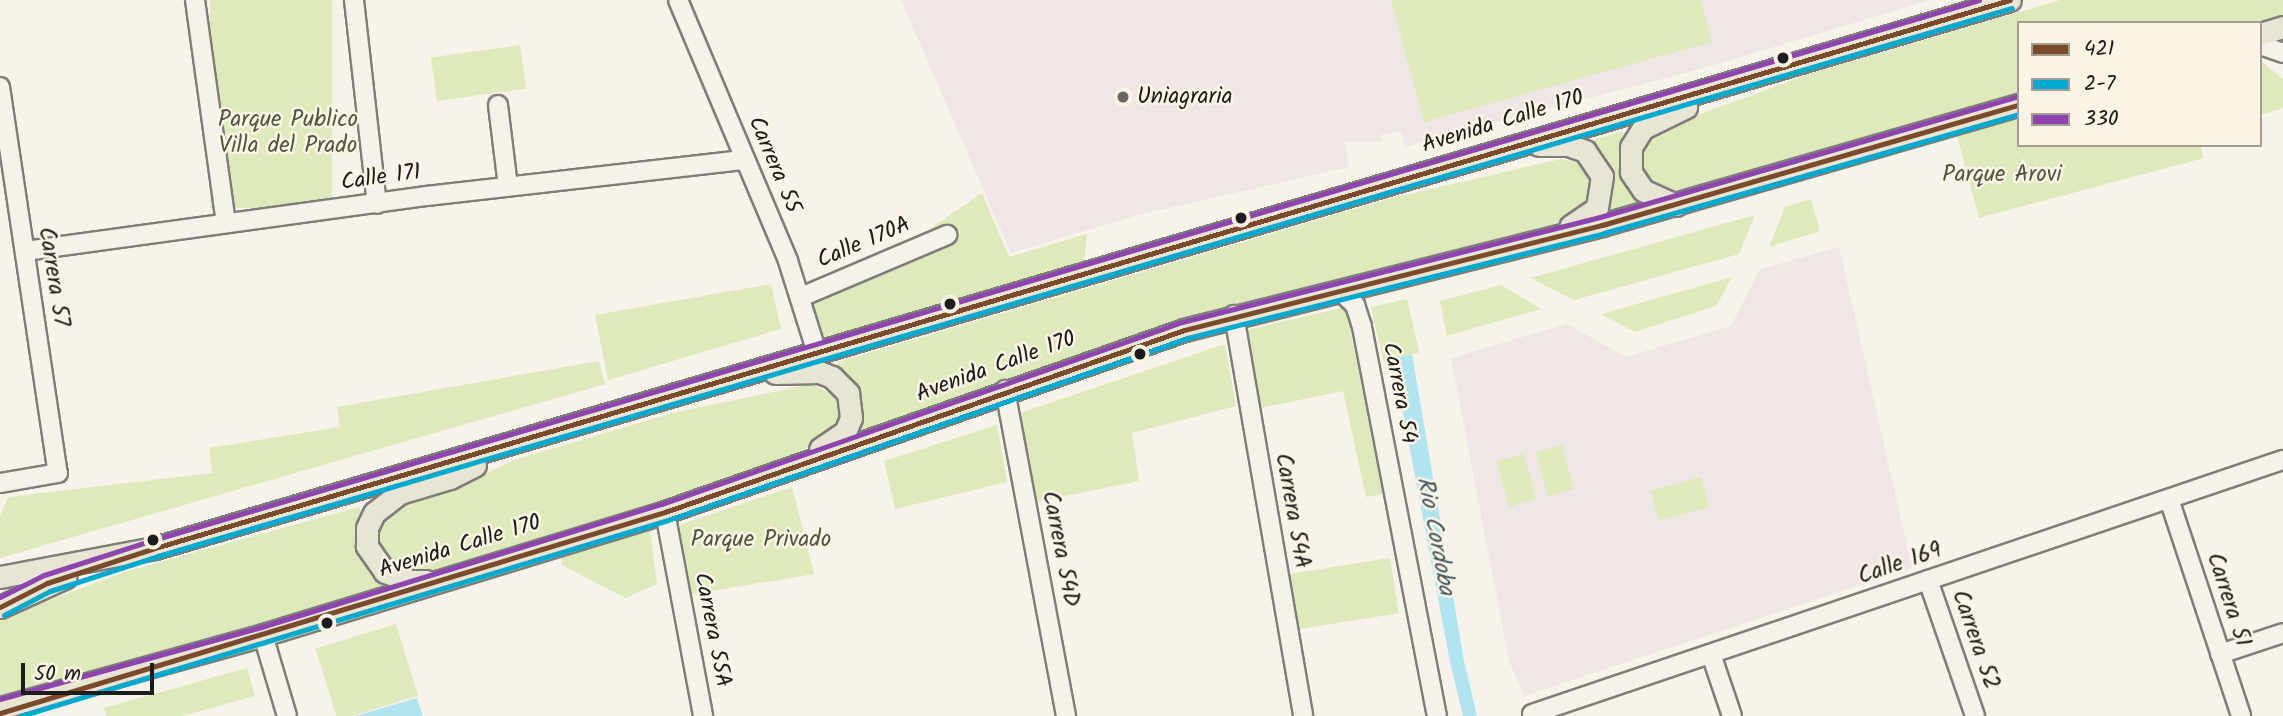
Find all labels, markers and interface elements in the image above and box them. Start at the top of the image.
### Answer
legend [2017,21,2262,147]
text: 421 [2084,33,2114,66]
unlabelled marker [1776,51,1790,65]
text: 2-7 [2084,68,2116,101]
place label: Uniagraria [1137,83,1232,111]
street label: Avenida Calle 170 [1419,84,1587,160]
marker: Uniagraria [1115,89,1131,105]
text: 330 [2084,103,2118,136]
park label: Parque Publico Villa del Prado [218,106,358,160]
street label: Carrera 55 [741,112,807,218]
street label: Calle 171 [339,159,423,197]
park label: Parque Arovi [1942,161,2062,189]
street label: Calle 170A [813,211,915,275]
unlabelled marker [1234,211,1248,225]
street label: Carrera 57 [31,225,75,329]
unlabelled marker [943,297,957,311]
street label: Avenida Calle 170 [912,325,1080,409]
street label: Carrera 54 [1376,340,1422,446]
unlabelled marker [1133,347,1147,361]
street label: Carrera 54A [1268,451,1316,571]
water label: Rio Cordoba [1409,474,1461,598]
street label: Carrera 54D [1035,489,1085,609]
street label: Avenida Calle 170 [376,509,544,585]
park label: Parque Privado [691,526,831,554]
unlabelled marker [146,533,160,547]
street label: Calle 169 [1855,537,1945,591]
street label: Carrera 51 [2200,549,2256,651]
street label: Carrera 55A [687,570,737,690]
street label: Carrera 52 [1945,587,2005,693]
unlabelled marker [320,616,334,630]
scale bar [24,650,158,694]
text: 50 m [34,658,81,691]

